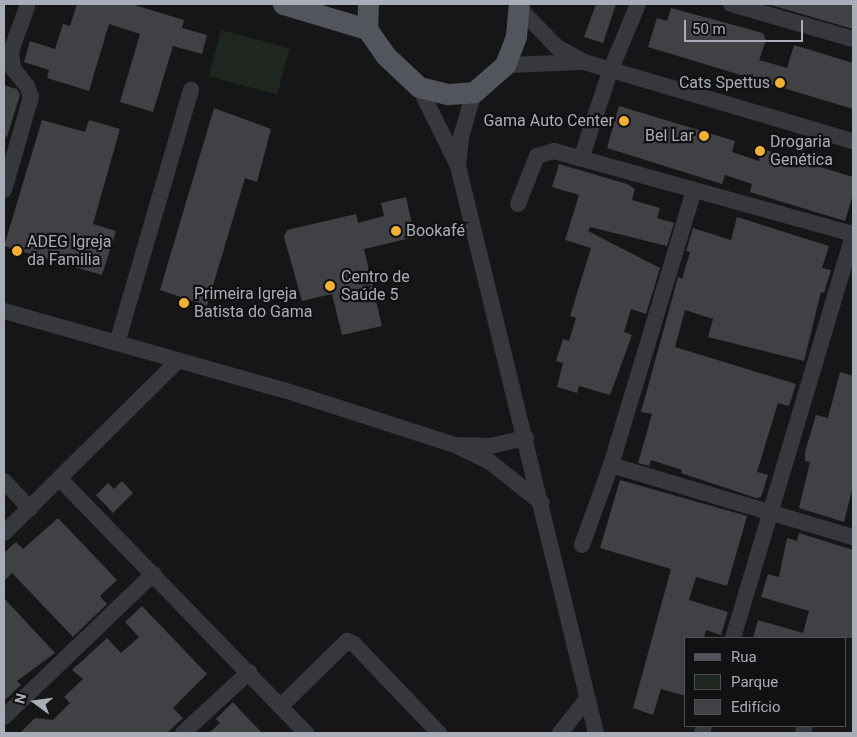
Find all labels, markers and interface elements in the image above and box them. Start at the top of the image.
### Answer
scale bar [687,10,806,42]
text: 50 m [692,20,726,38]
place label: Cats Spettus [679,73,770,93]
marker: Cats Spettus [774,77,786,89]
place label: Gama Auto Center [483,111,614,131]
marker: Gama Auto Center [618,115,630,127]
place label: Bel Lar [645,126,694,146]
marker: Bel Lar [698,130,710,142]
place label: Drogaria Genética [770,132,833,170]
marker: Drogaria Genética [754,145,766,157]
place label: Bookafé [406,221,465,241]
marker: Bookafé [390,225,402,237]
place label: ADEG Igreja da Familia [27,232,112,270]
marker: ADEG Igreja da Familia [11,245,23,257]
place label: Centro de Saúde 5 [341,267,410,305]
marker: Centro de Saúde 5 [323,279,337,293]
place label: Primeira Igreja Batista do Gama [194,284,312,322]
marker: Primeira Igreja Batista do Gama [178,297,190,309]
legend [684,637,847,727]
text: Rua [731,648,757,666]
text: Parque [731,673,778,691]
north arrow [10,677,60,727]
text: N [11,692,29,705]
text: Edifício [731,698,780,716]

